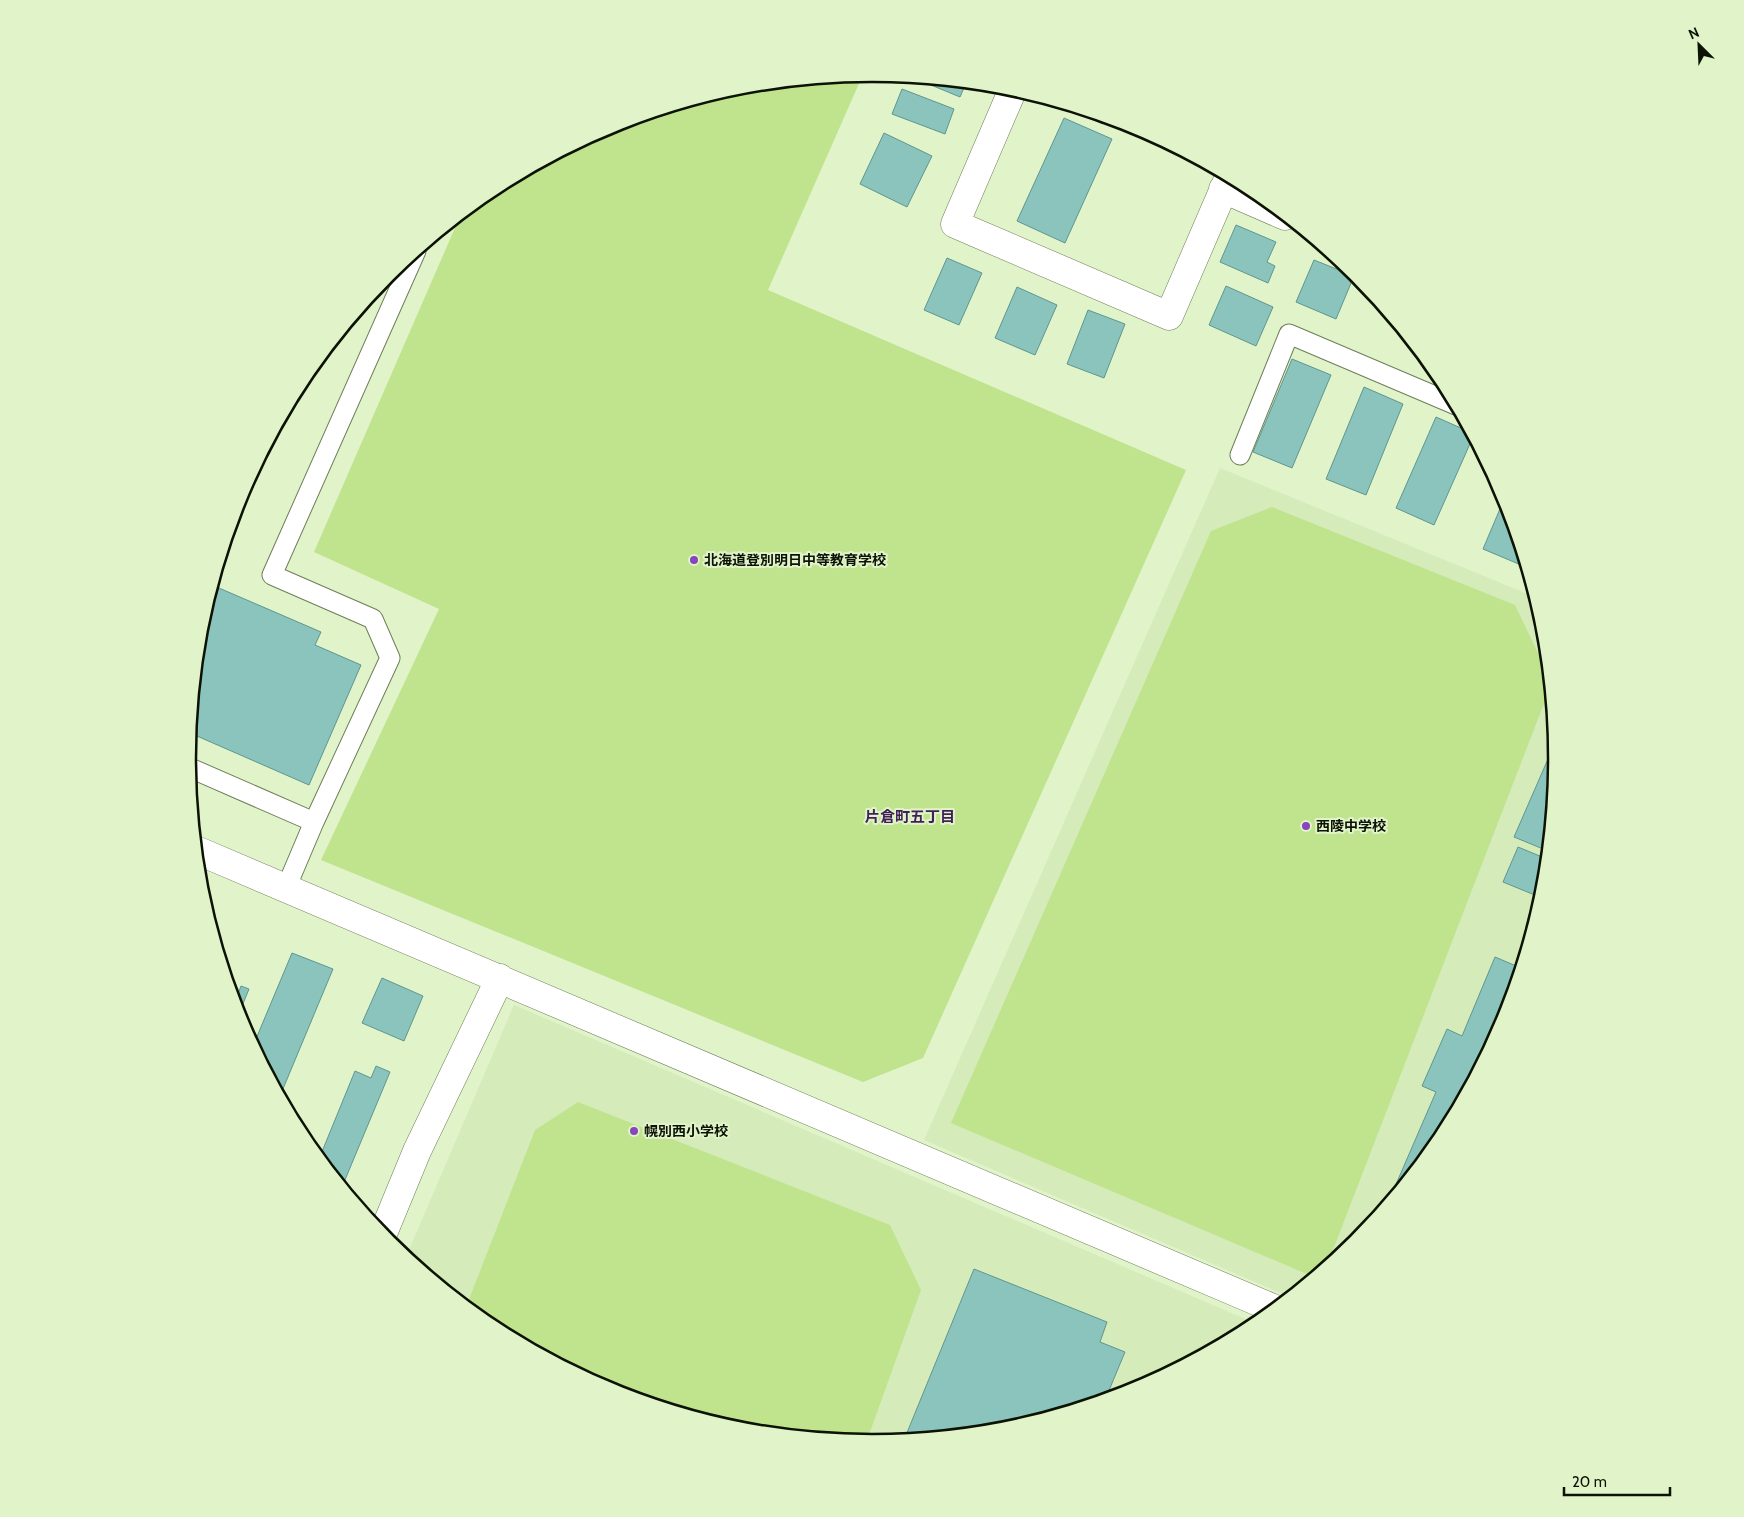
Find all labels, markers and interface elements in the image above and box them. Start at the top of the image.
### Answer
north arrow [1674,20,1724,70]
text: N [1686,23,1702,43]
place label: 北海道登別明日中等教育学校 [704,551,886,569]
marker: 北海道登別明日中等教育学校 [688,554,700,566]
district label: 片倉町五丁目 [865,808,955,826]
place label: 西陵中学校 [1316,817,1386,835]
marker: 西陵中学校 [1300,820,1312,832]
place label: 幌別西小学校 [644,1122,728,1140]
marker: 幌別西小学校 [628,1125,640,1137]
scale bar [1564,1464,1670,1496]
text: 20 m [1572,1473,1607,1491]

